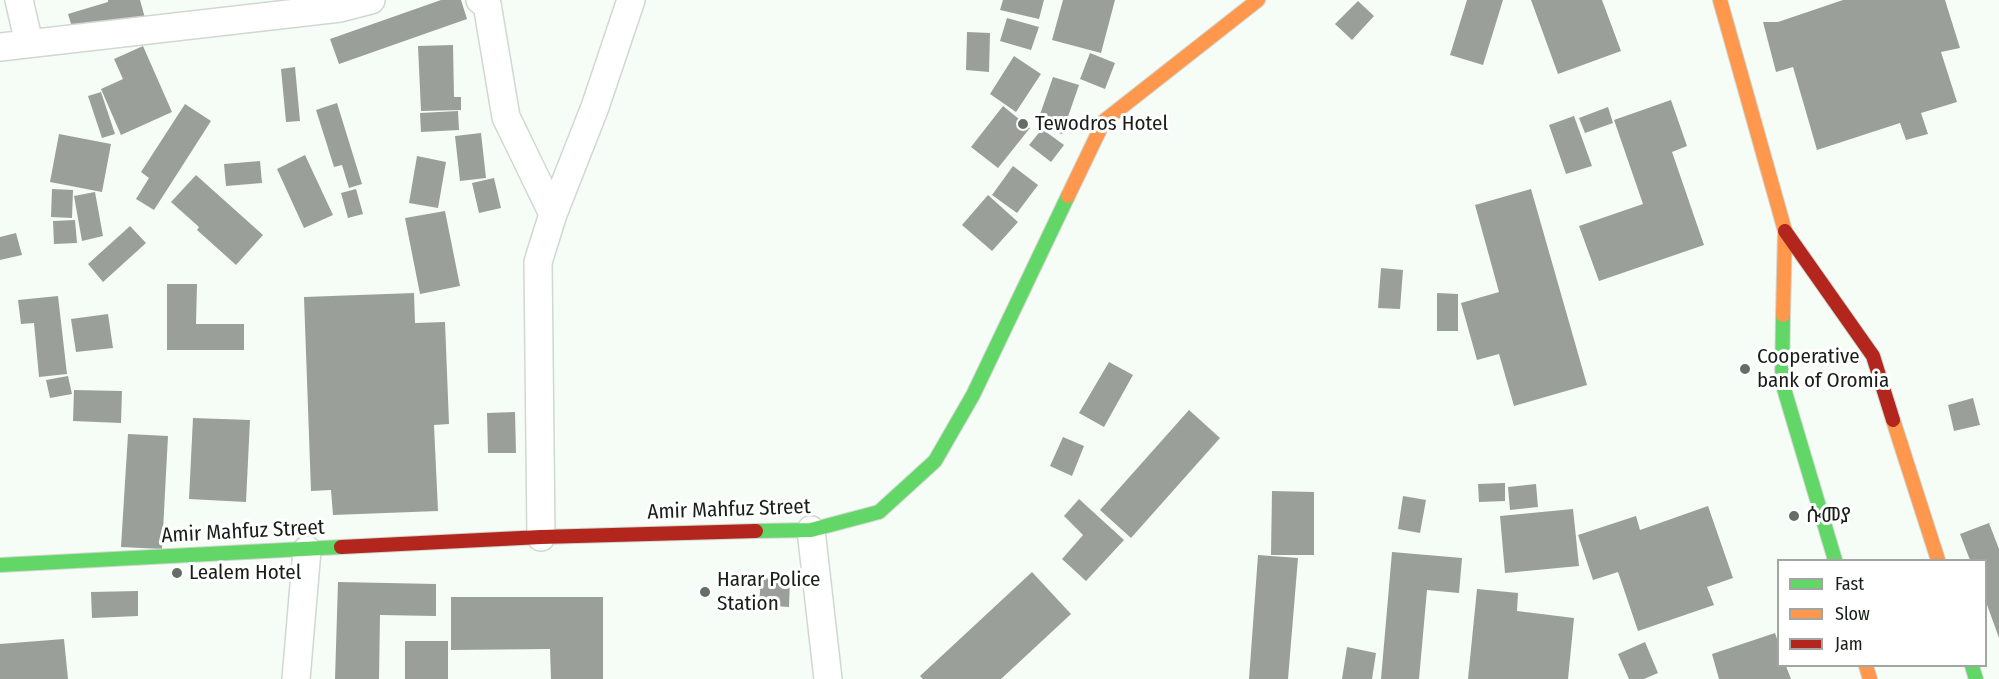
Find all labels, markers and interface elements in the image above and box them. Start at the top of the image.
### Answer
place label: Tewodros Hotel [1035,111,1168,137]
marker: Tewodros Hotel [1016,117,1030,131]
place label: Cooperative bank of Oromia [1757,344,1889,394]
marker: Cooperative bank of Oromia [1738,362,1752,376]
street label: Amir Mahfuz Street [647,495,811,525]
place label: ሱመያ [1806,503,1851,529]
marker: ሱመያ [1787,509,1801,523]
street label: Amir Mahfuz Street [161,515,325,549]
legend [1777,559,1987,667]
place label: Lealem Hotel [189,560,301,586]
marker: Lealem Hotel [170,566,184,580]
place label: Harar Police Station [717,567,820,617]
text: Fast [1835,573,1864,595]
marker: Harar Police Station [698,585,712,599]
text: Slow [1835,603,1870,625]
text: Jam [1835,633,1863,655]

